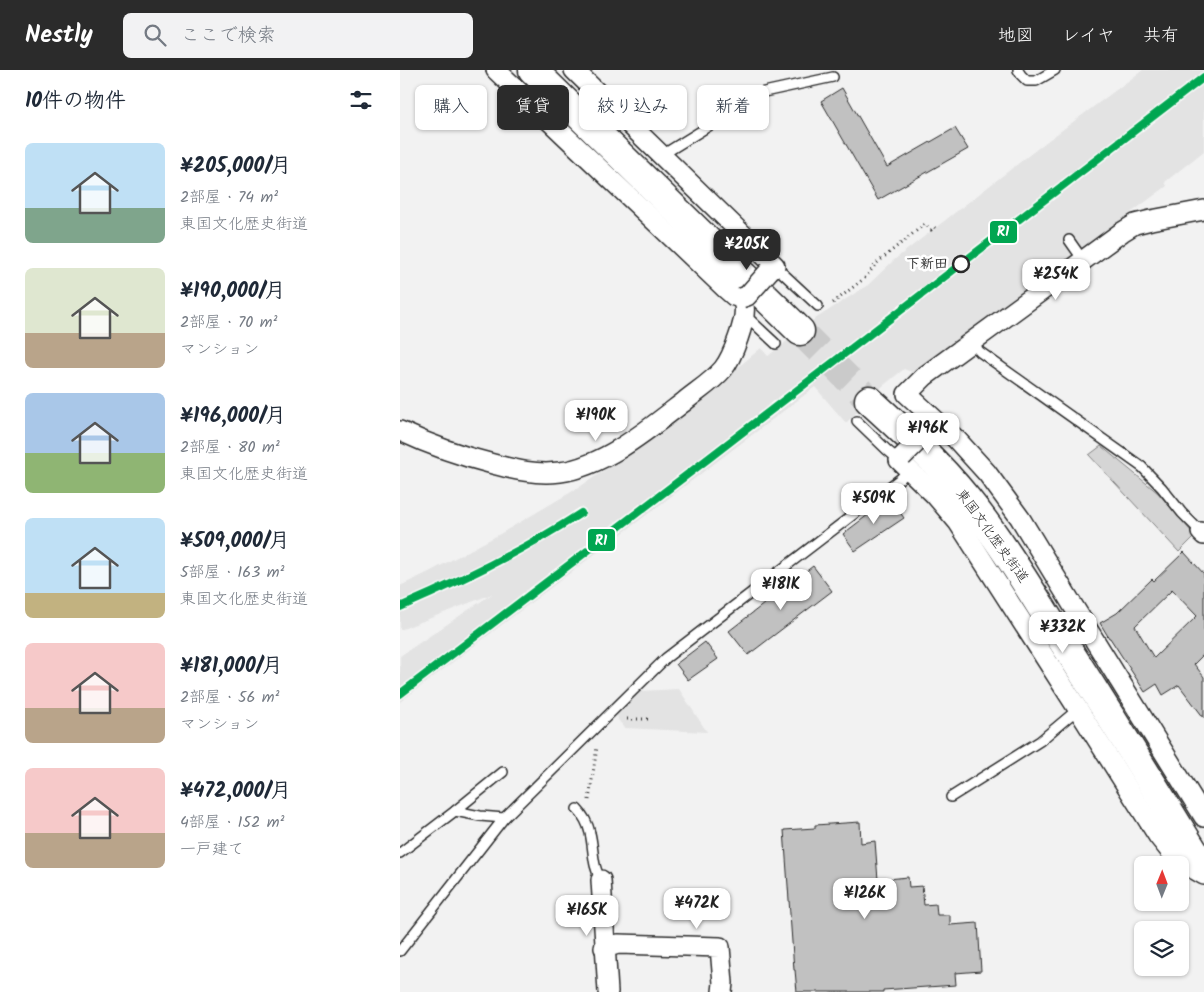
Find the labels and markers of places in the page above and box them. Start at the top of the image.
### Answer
pin: ¥205K [712,228,782,271]
place label: 下新田 [906,253,948,275]
marker: 下新田 [952,255,970,273]
pin: ¥254K [1021,258,1091,301]
pin: ¥190K [561,400,631,442]
pin: ¥196K [893,412,963,455]
pin: ¥509K [839,482,909,525]
pin: ¥181K [746,568,816,611]
pin: ¥332K [1028,612,1098,654]
pin: ¥126K [830,878,900,920]
pin: ¥472K [662,888,732,930]
pin: ¥165K [552,894,622,937]

